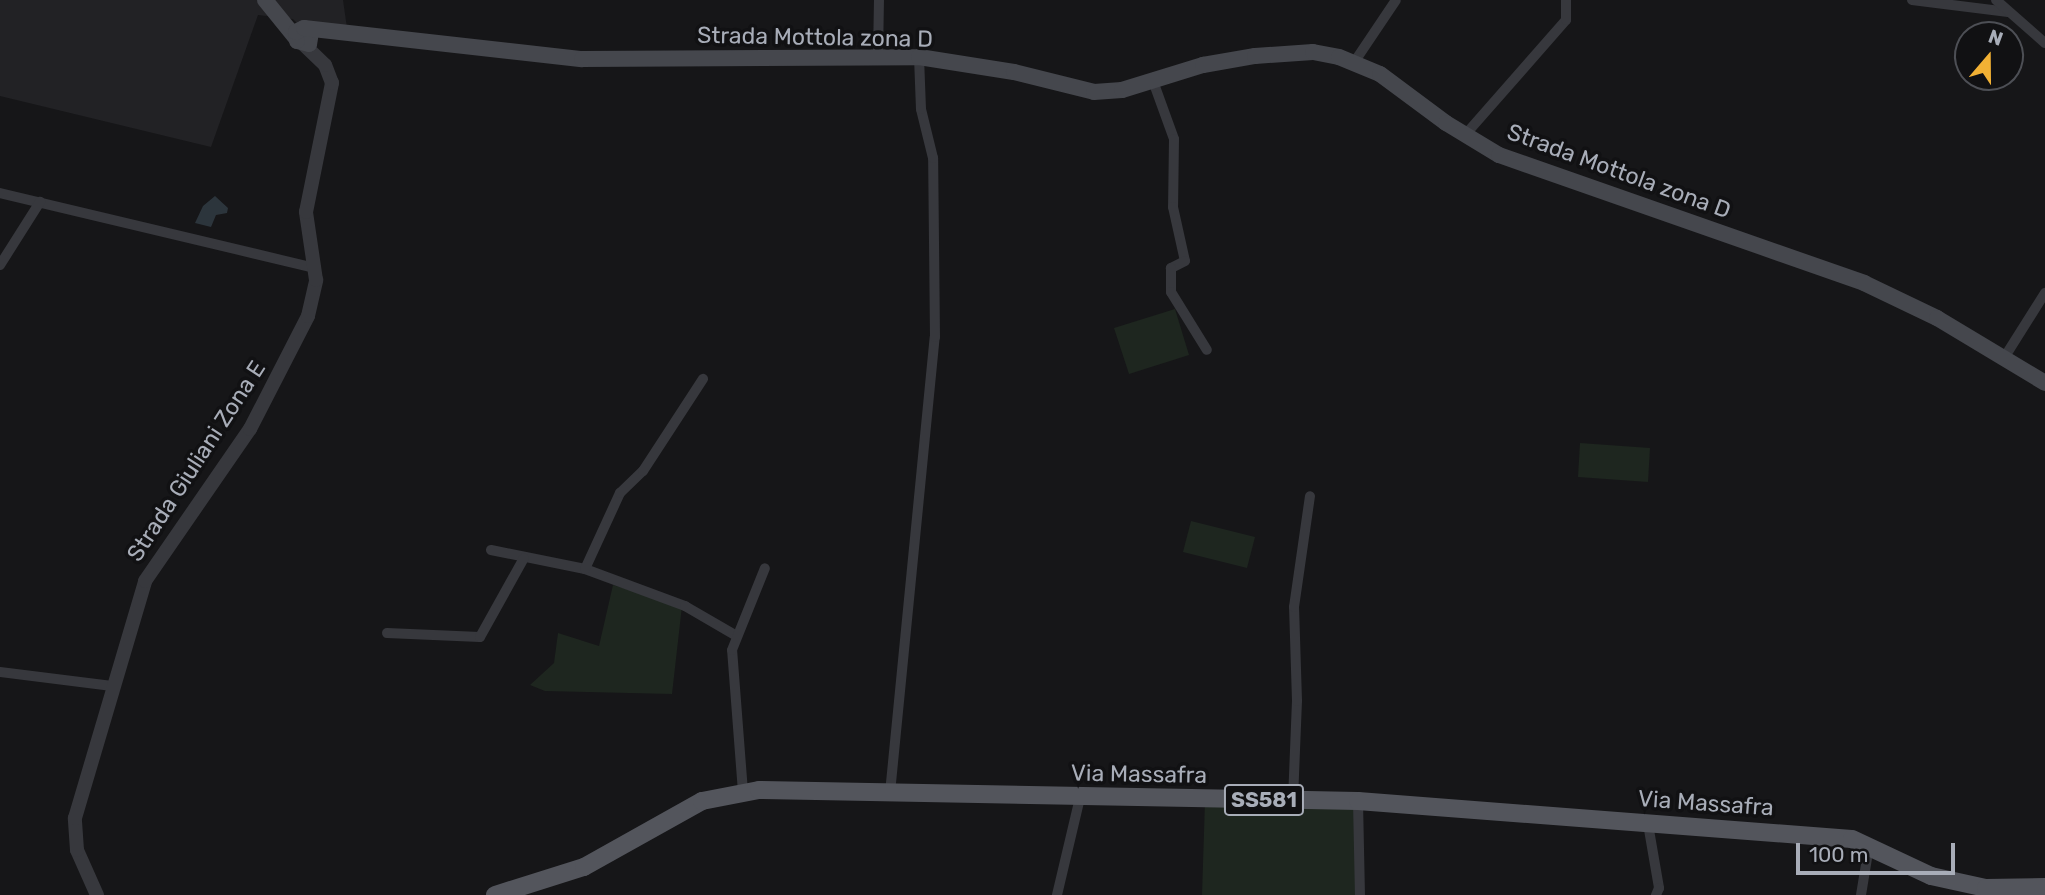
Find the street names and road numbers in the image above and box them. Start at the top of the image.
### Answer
street label: Strada Mottola zona D [697,21,933,53]
street label: Strada Mottola zona D [1503,118,1735,224]
street label: Strada Giuliani Zona E [121,356,271,566]
street label: Via Massafra [1071,759,1207,789]
road number: SS581 [1224,782,1304,818]
street label: Via Massafra [1637,784,1775,822]

